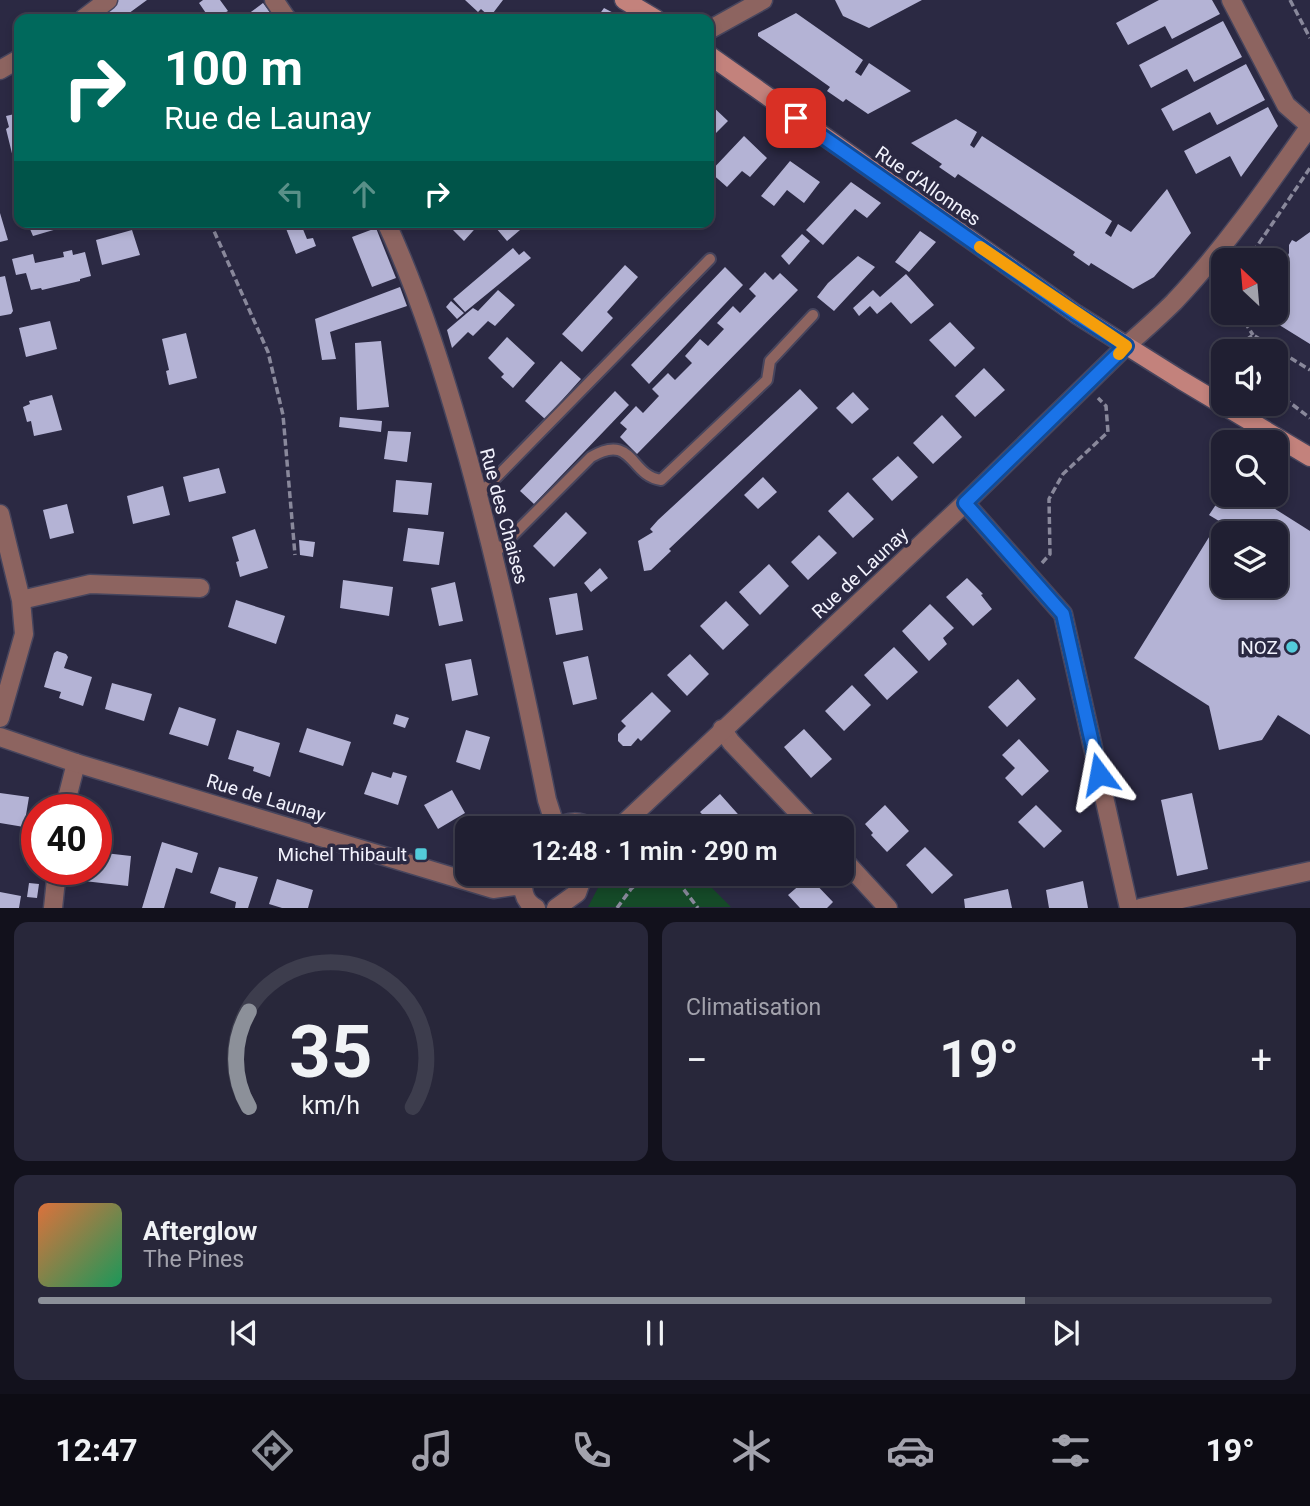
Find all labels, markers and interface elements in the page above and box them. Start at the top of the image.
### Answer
text: 100 m [164,40,303,97]
icon: right [49,42,140,133]
pin [766,88,826,148]
text: Rue de Launay [164,99,371,137]
icon: arrive [777,99,815,137]
street label: Rue d'Allonnes [871,141,985,231]
icon: left [272,175,310,213]
icon: ahead [345,175,383,213]
icon: right [418,175,456,213]
north arrow [1211,248,1288,326]
map controls [1211,248,1288,598]
button: sound [1211,339,1288,416]
button: search [1211,430,1288,507]
street label: Rue des Chaises [475,446,533,586]
button: layers [1211,521,1288,598]
street label: Rue de Launay [807,523,913,623]
place label: NOZ [1240,636,1278,659]
marker: NOZ [1284,639,1300,655]
position arrow [1062,737,1136,811]
street label: Rue de Launay [204,769,328,827]
speed limit sign: 40 [21,794,112,885]
text: 12:48 · 1 min · 290 m [531,836,778,866]
place label: Michel Thibault [278,843,407,866]
marker: Michel Thibault [413,846,429,862]
text: Climatisation [686,994,821,1021]
text: 35 [289,1010,373,1096]
text: 19° [939,1029,1019,1090]
text: − [686,1038,708,1082]
text: + [1250,1038,1272,1082]
text: km/h [302,1091,360,1120]
text: Afterglow [143,1216,257,1246]
text: The Pines [143,1246,244,1273]
icon: previous [225,1314,263,1352]
icon: pause [636,1314,674,1352]
icon: next [1047,1314,1085,1352]
icon: directions [248,1426,297,1475]
icon: music [408,1426,457,1475]
icon: phone [567,1426,616,1475]
icon: climate [727,1426,776,1475]
icon: car [886,1426,935,1475]
icon: filters [1046,1426,1095,1475]
text: 12:47 [55,1431,138,1469]
text: 19° [1205,1431,1255,1469]

